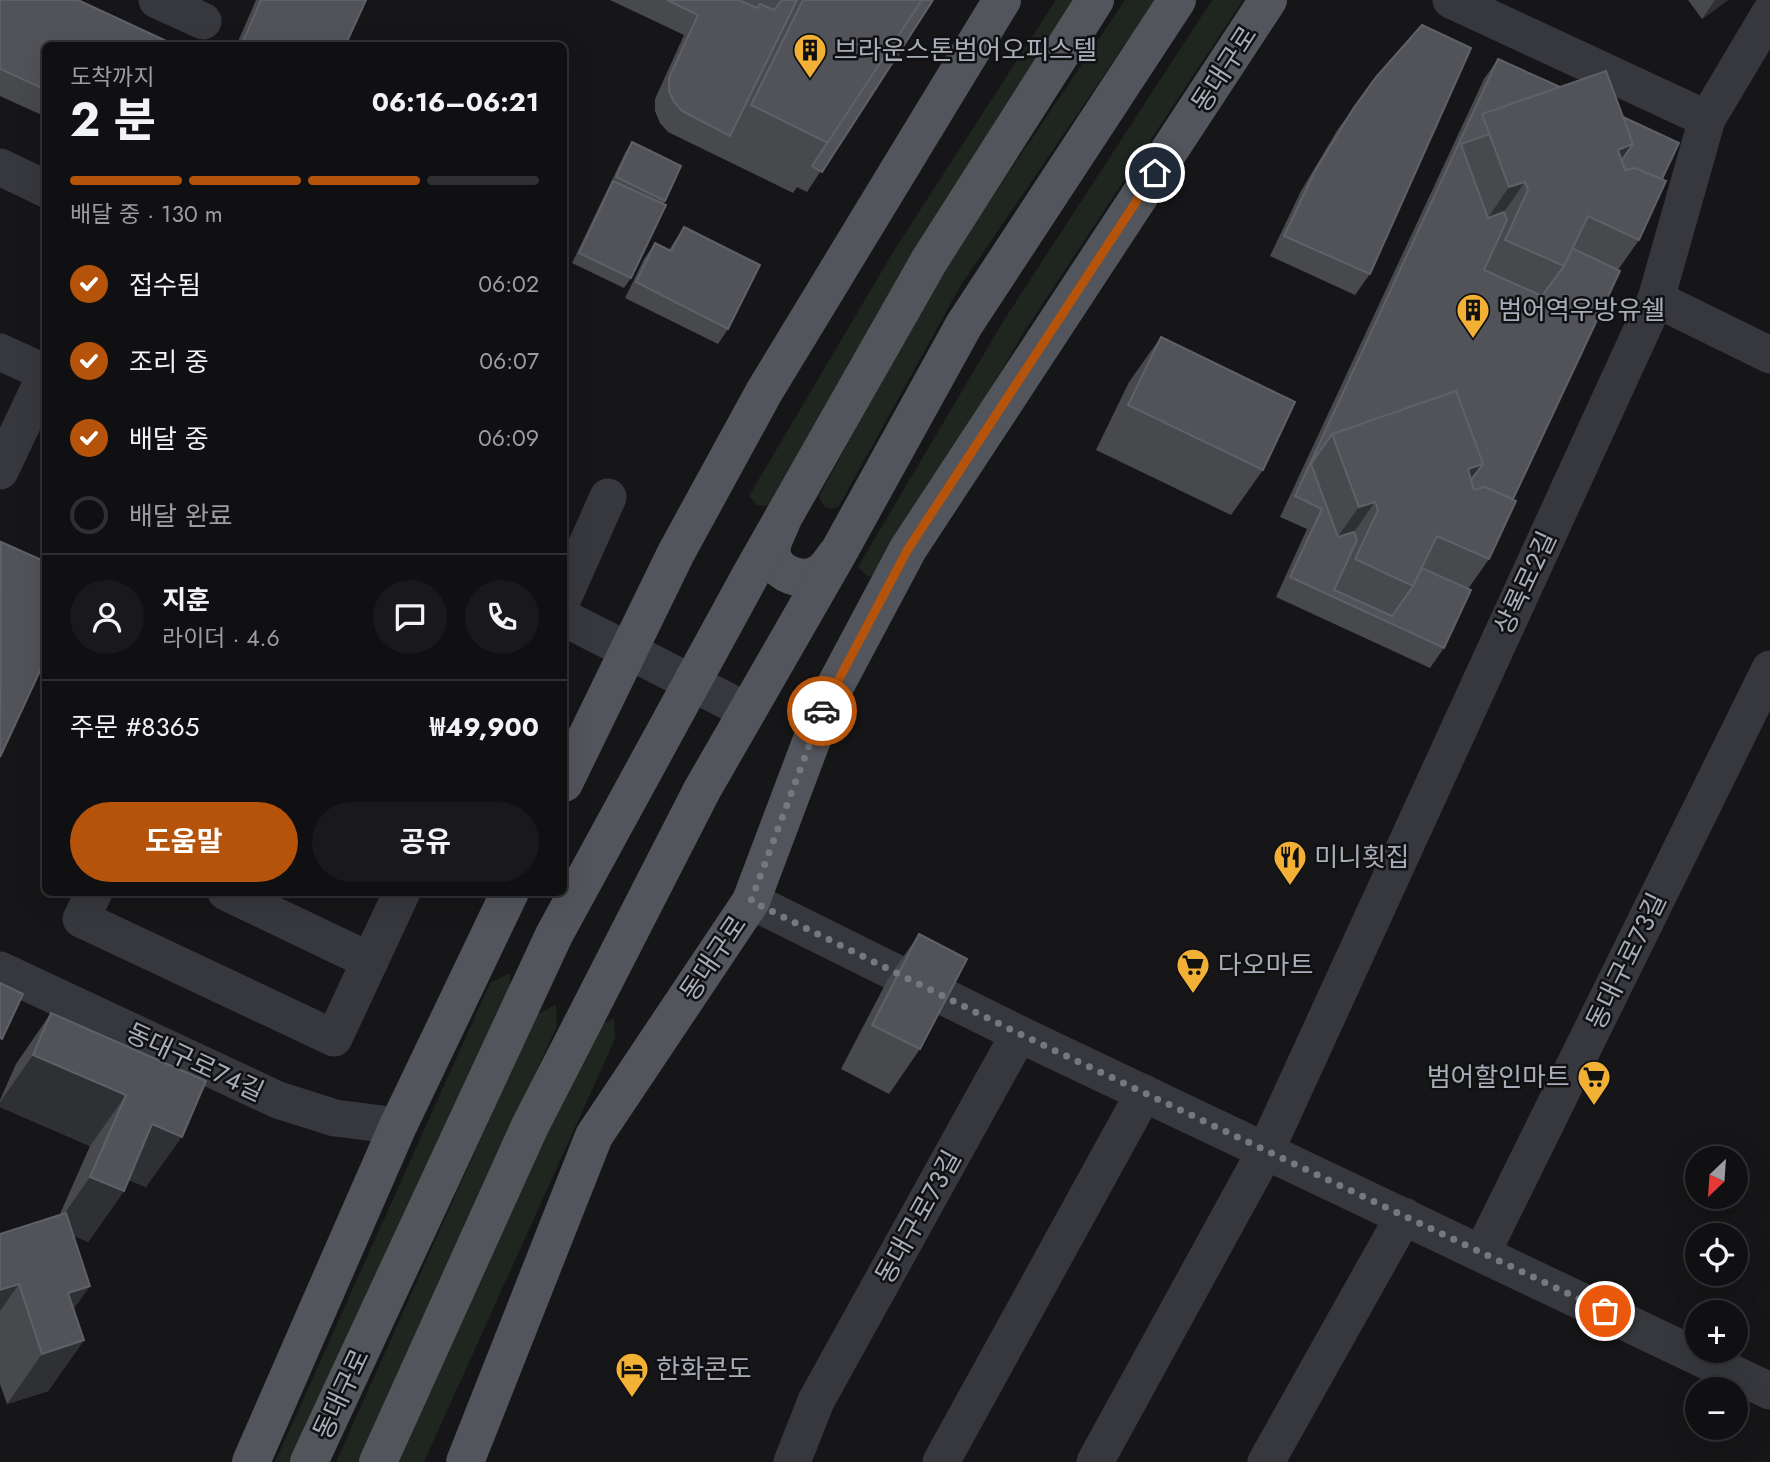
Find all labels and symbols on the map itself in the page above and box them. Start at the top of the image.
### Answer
street label: 동대구로 [1182,19,1266,119]
building icon: 브라운스톤범어오피스텔 [791,31,829,80]
place label: 브라운스톤범어오피스텔 [834,31,1097,69]
pin [1125,143,1185,203]
building icon: 범어역우방유쉘 [1454,291,1492,340]
place label: 범어역우방유쉘 [1498,291,1665,329]
street label: 상록로2길 [1484,525,1566,641]
courier [787,676,857,746]
restaurant icon: 미니횟집 [1271,838,1309,887]
place label: 미니횟집 [1314,838,1410,876]
street label: 동대구로73길 [1577,886,1675,1036]
street label: 동대구로 [670,908,756,1008]
supermarket icon: 다오마트 [1174,946,1212,995]
place label: 다오마트 [1218,946,1314,984]
street label: 동대구로74길 [120,1013,270,1111]
place label: 범어할인마트 [1426,1058,1570,1096]
supermarket icon: 범어할인마트 [1575,1058,1613,1107]
street label: 동대구로73길 [866,1143,970,1291]
north arrow [1685,1146,1748,1209]
pin [1575,1281,1635,1341]
street label: 동대구로 [304,1343,378,1445]
hotel icon: 한화콘도 [613,1350,651,1399]
place label: 한화콘도 [656,1350,752,1388]

